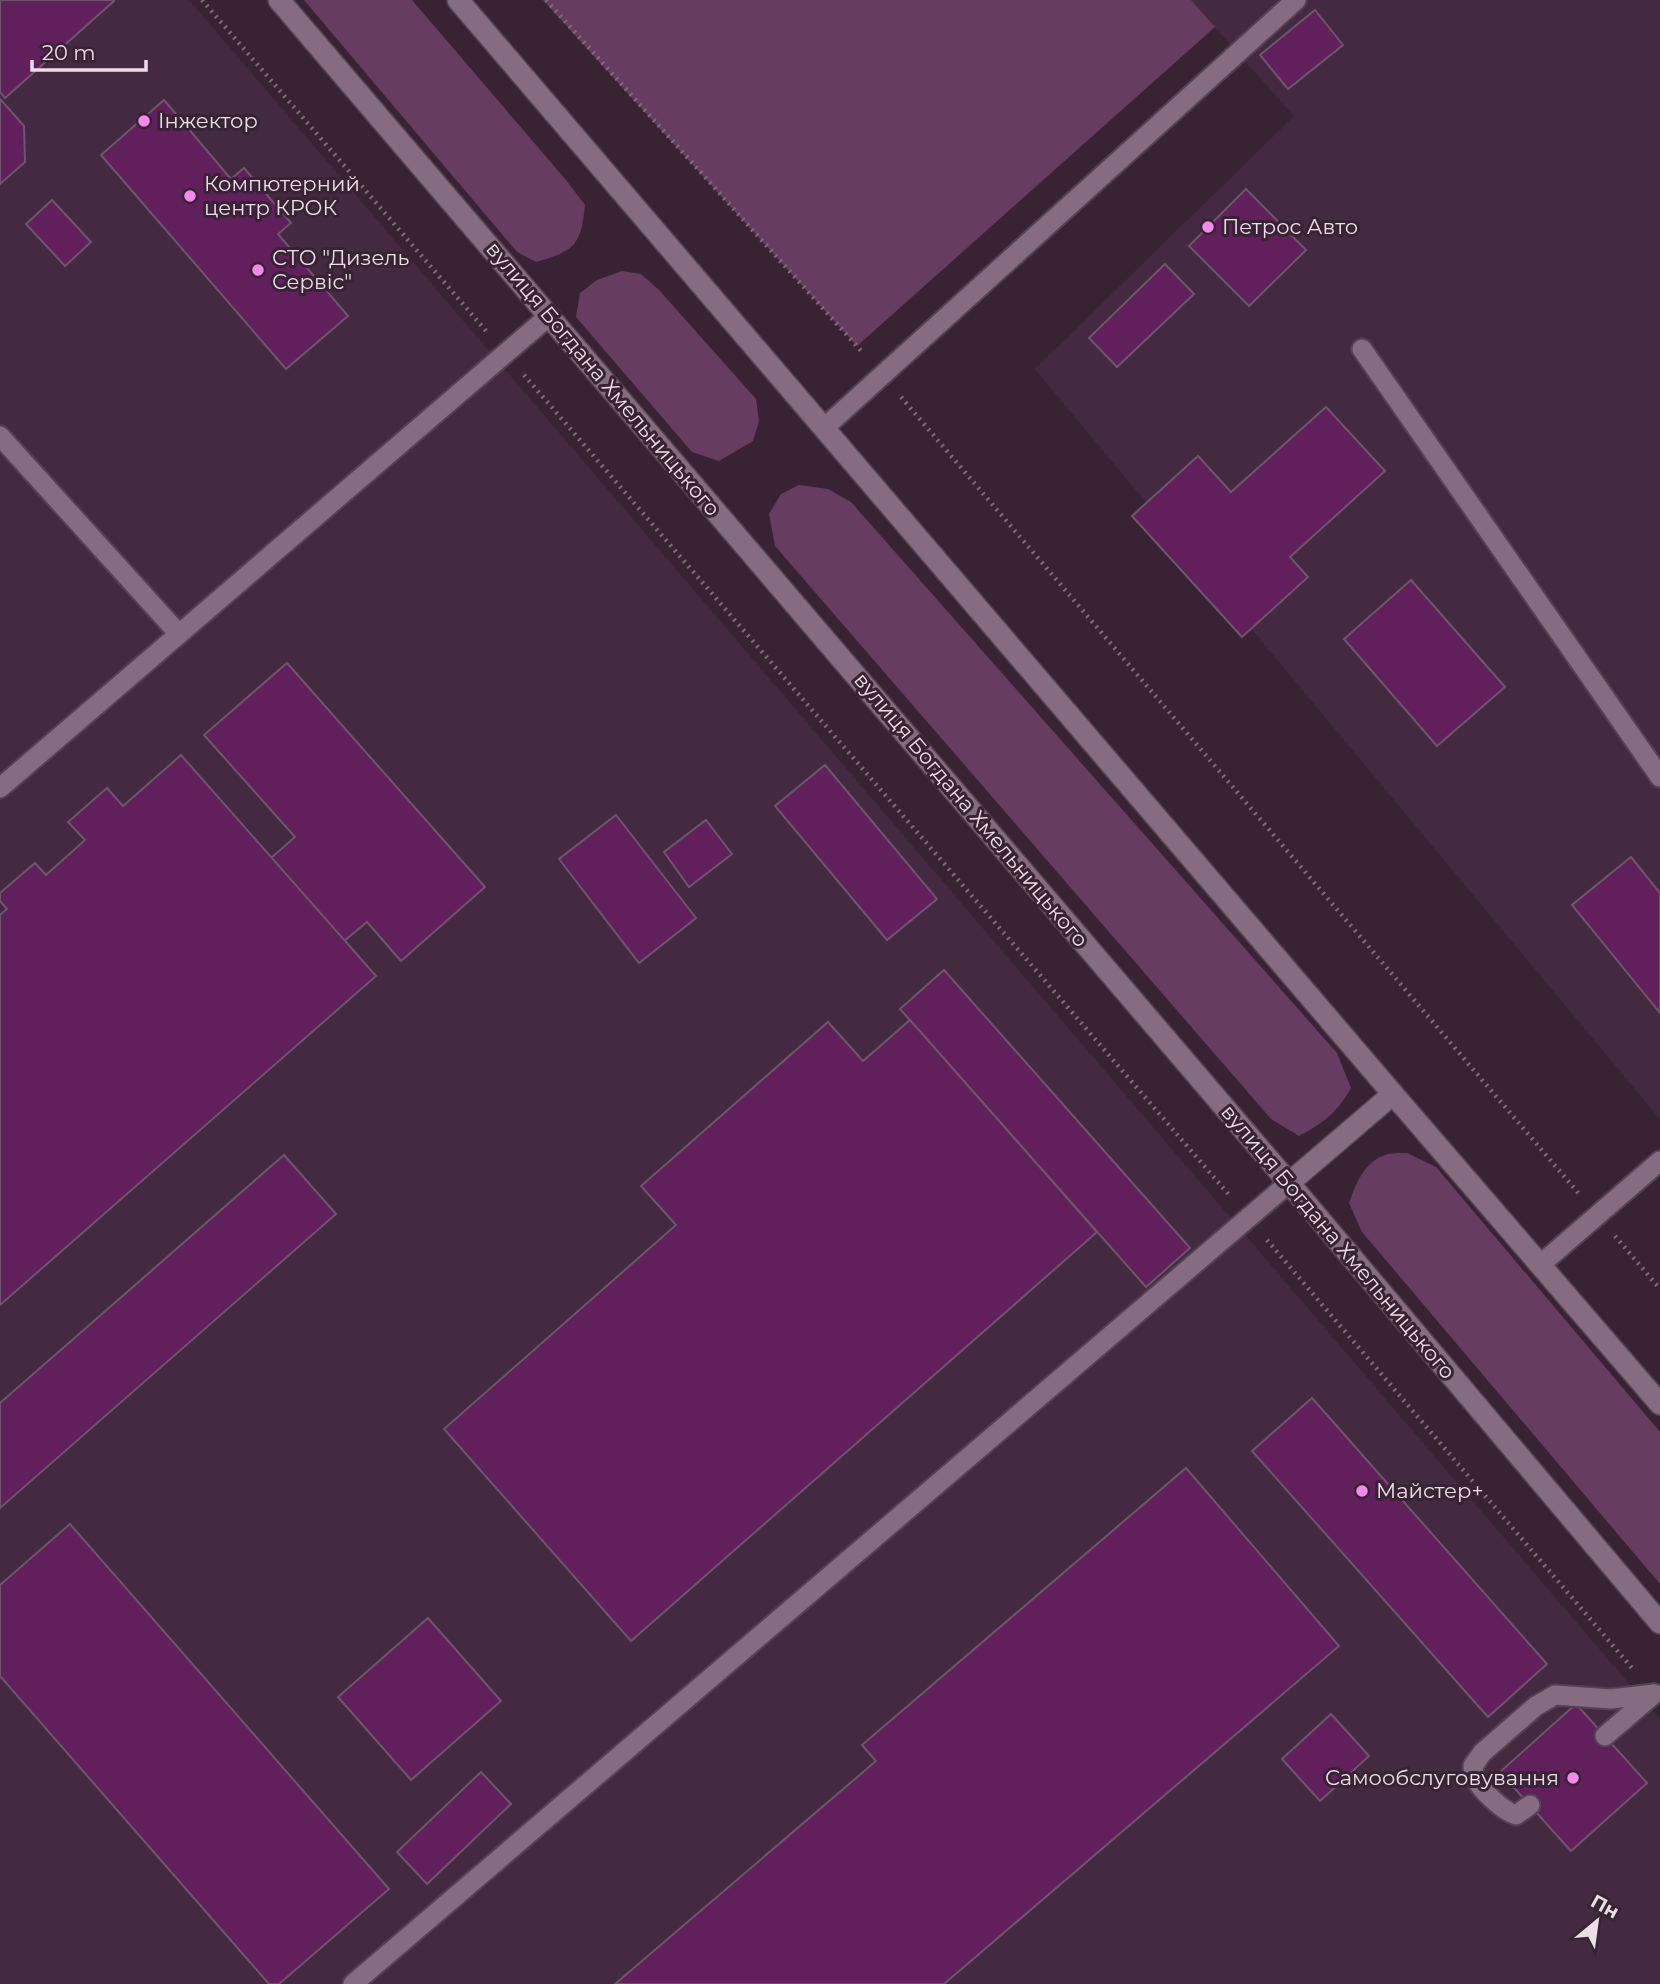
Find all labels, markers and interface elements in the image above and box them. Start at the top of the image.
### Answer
scale bar [32,28,145,72]
text: 20 m [42,40,96,65]
place label: Інжектор [158,108,258,133]
marker: Інжектор [136,113,152,129]
place label: Компютерний центр КРОК [204,171,360,220]
marker: Компютерний центр КРОК [182,188,198,204]
place label: Петрос Авто [1222,214,1358,239]
marker: Петрос Авто [1200,219,1216,235]
street label: вулиця Богдана Хмельницького [481,236,726,521]
place label: СТО "Дизель Сервіс" [272,245,410,294]
marker: СТО "Дизель Сервіс" [250,262,266,278]
street label: вулиця Богдана Хмельницького [849,667,1094,952]
street label: вулиця Богдана Хмельницького [1216,1099,1461,1384]
place label: Майстер+ [1376,1478,1484,1503]
marker: Майстер+ [1354,1483,1370,1499]
place label: Самообслуговування [1325,1765,1559,1790]
marker: Самообслуговування [1565,1770,1581,1786]
north arrow [1562,1886,1632,1956]
text: Пн [1587,1890,1623,1924]

